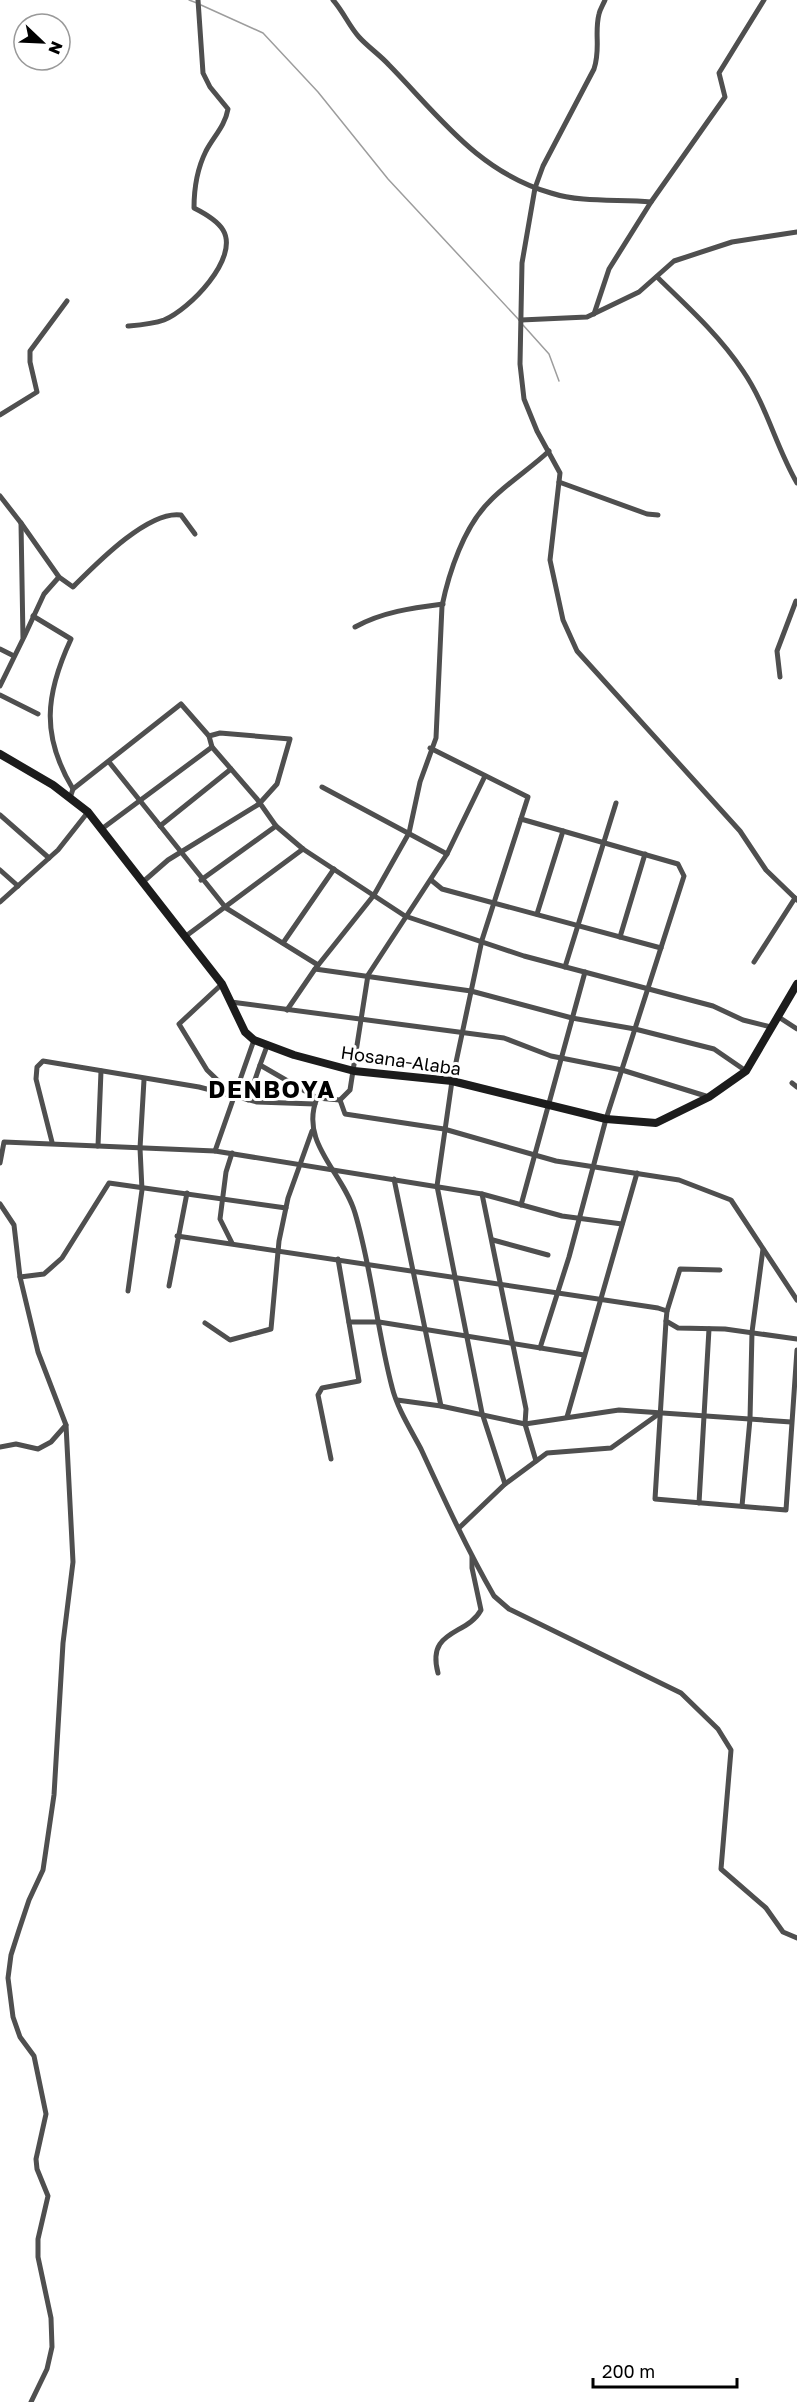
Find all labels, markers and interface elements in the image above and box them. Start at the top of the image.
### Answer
north arrow [12,12,72,72]
text: N [44,38,67,57]
street label: Hosana-Alaba [339,1041,463,1079]
district label: DENBOYA [208,1074,336,1103]
scale bar [593,2351,737,2389]
text: 200 m [602,2360,655,2382]

